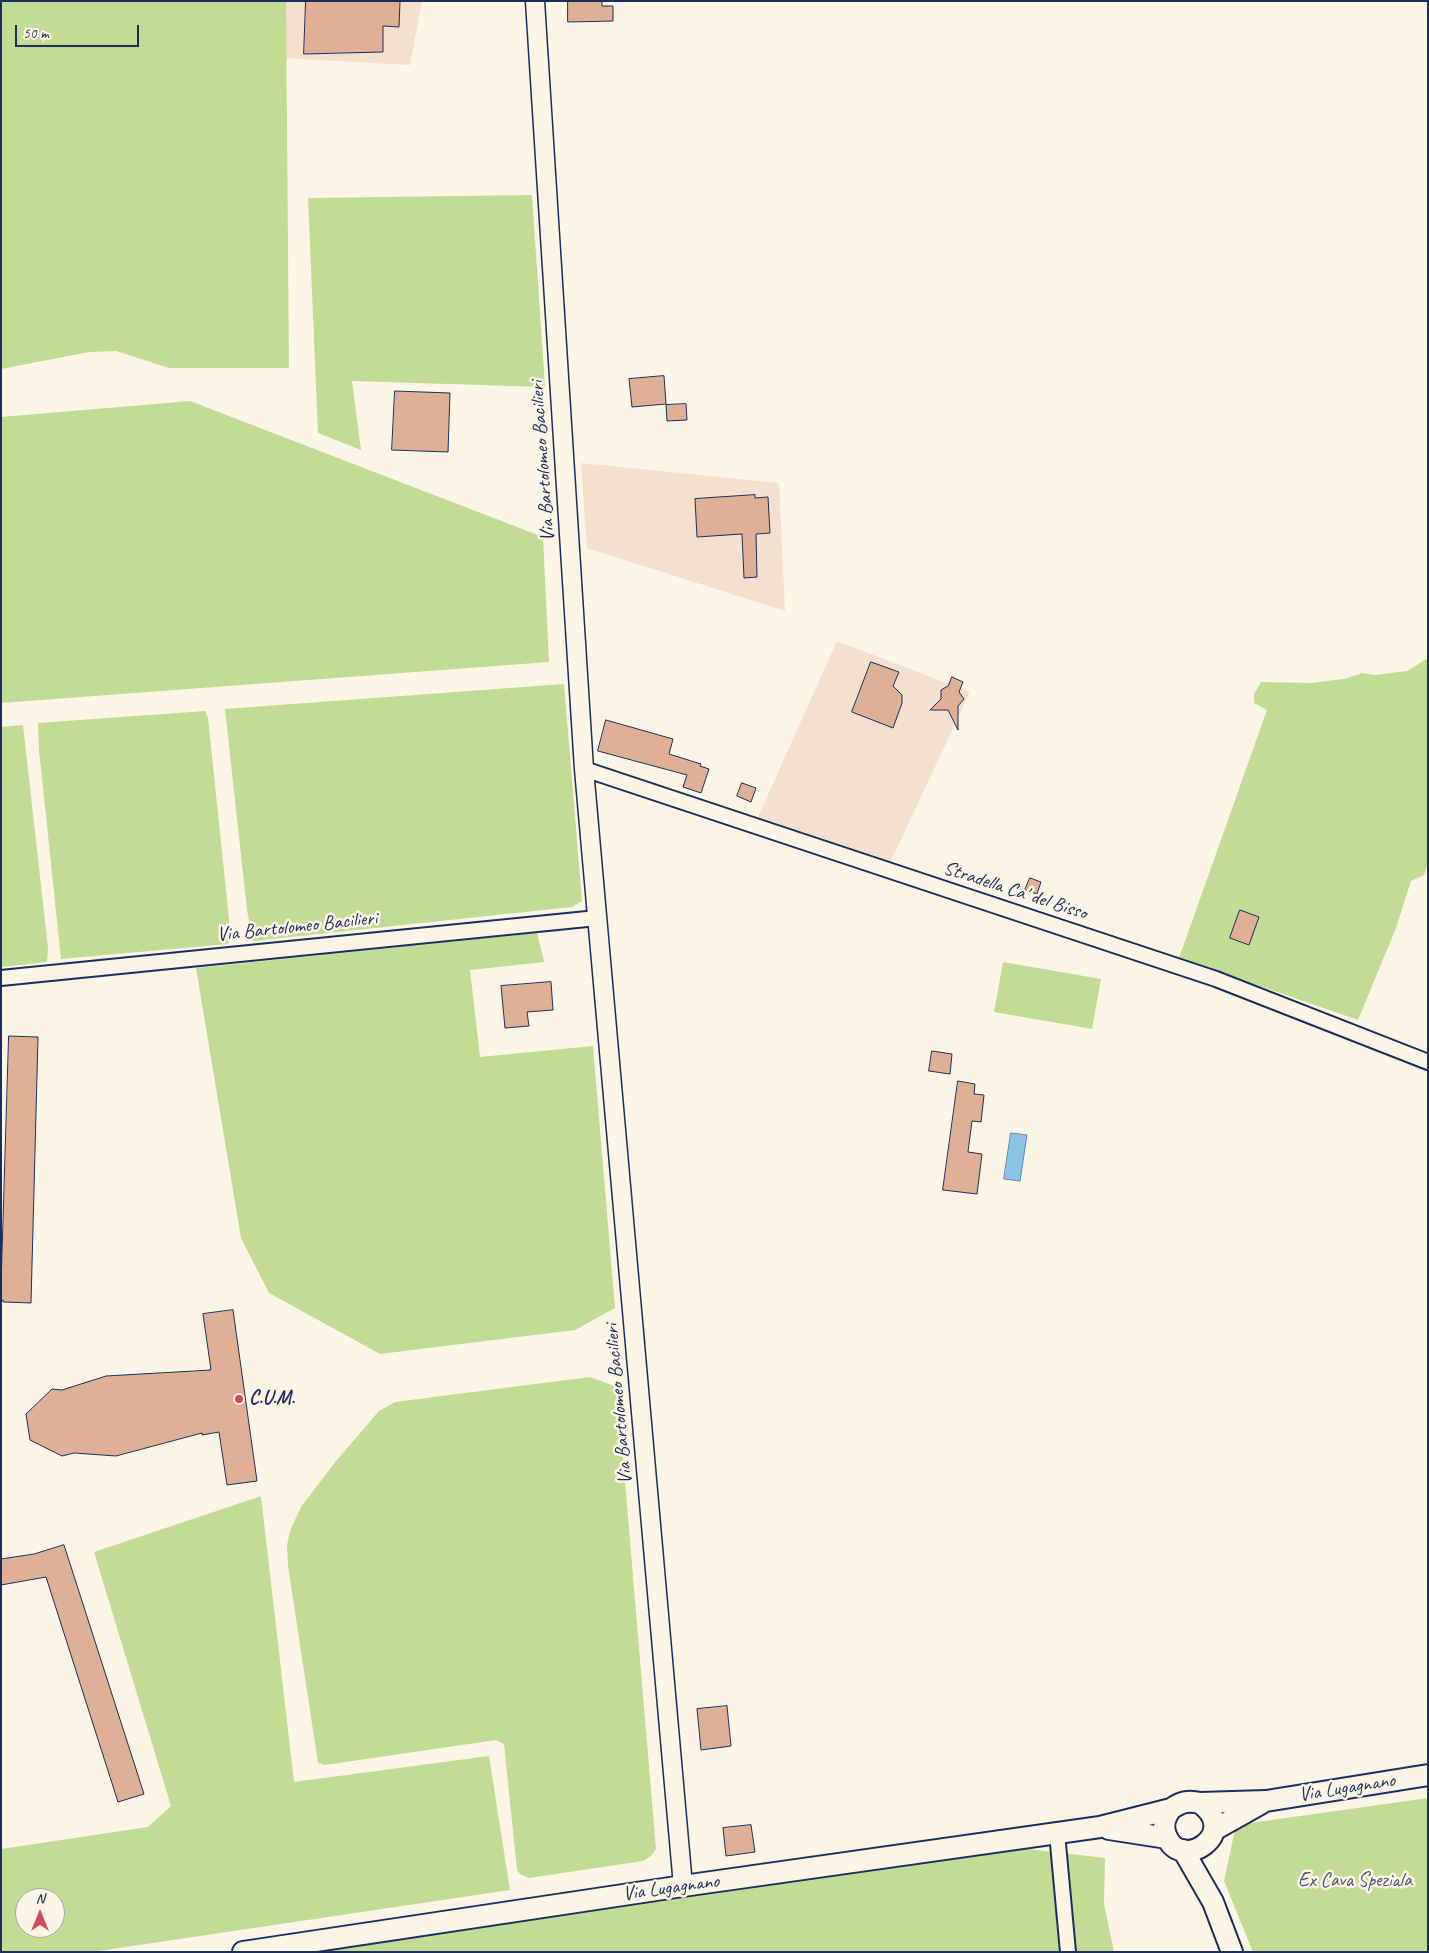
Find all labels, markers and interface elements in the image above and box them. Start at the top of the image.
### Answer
scale bar [18,15,141,47]
text: 50 m [23,24,49,43]
street label: Via Bartolomeo Bacilieri [525,380,561,542]
street label: Stradella Ca' del Bisso [940,856,1090,926]
street label: Via Bartolomeo Bacilieri [216,907,378,947]
street label: Via Bartolomeo Bacilieri [600,1323,638,1485]
place label: C.U.M. [249,1387,295,1411]
marker: C.U.M. [233,1393,245,1405]
street label: Via Lugagnano [1297,1769,1397,1807]
street label: Via Lugagnano [621,1869,721,1907]
park label: Ex Cava Speziala [1298,1869,1412,1893]
north arrow [15,1888,65,1938]
text: N [36,1890,44,1907]

